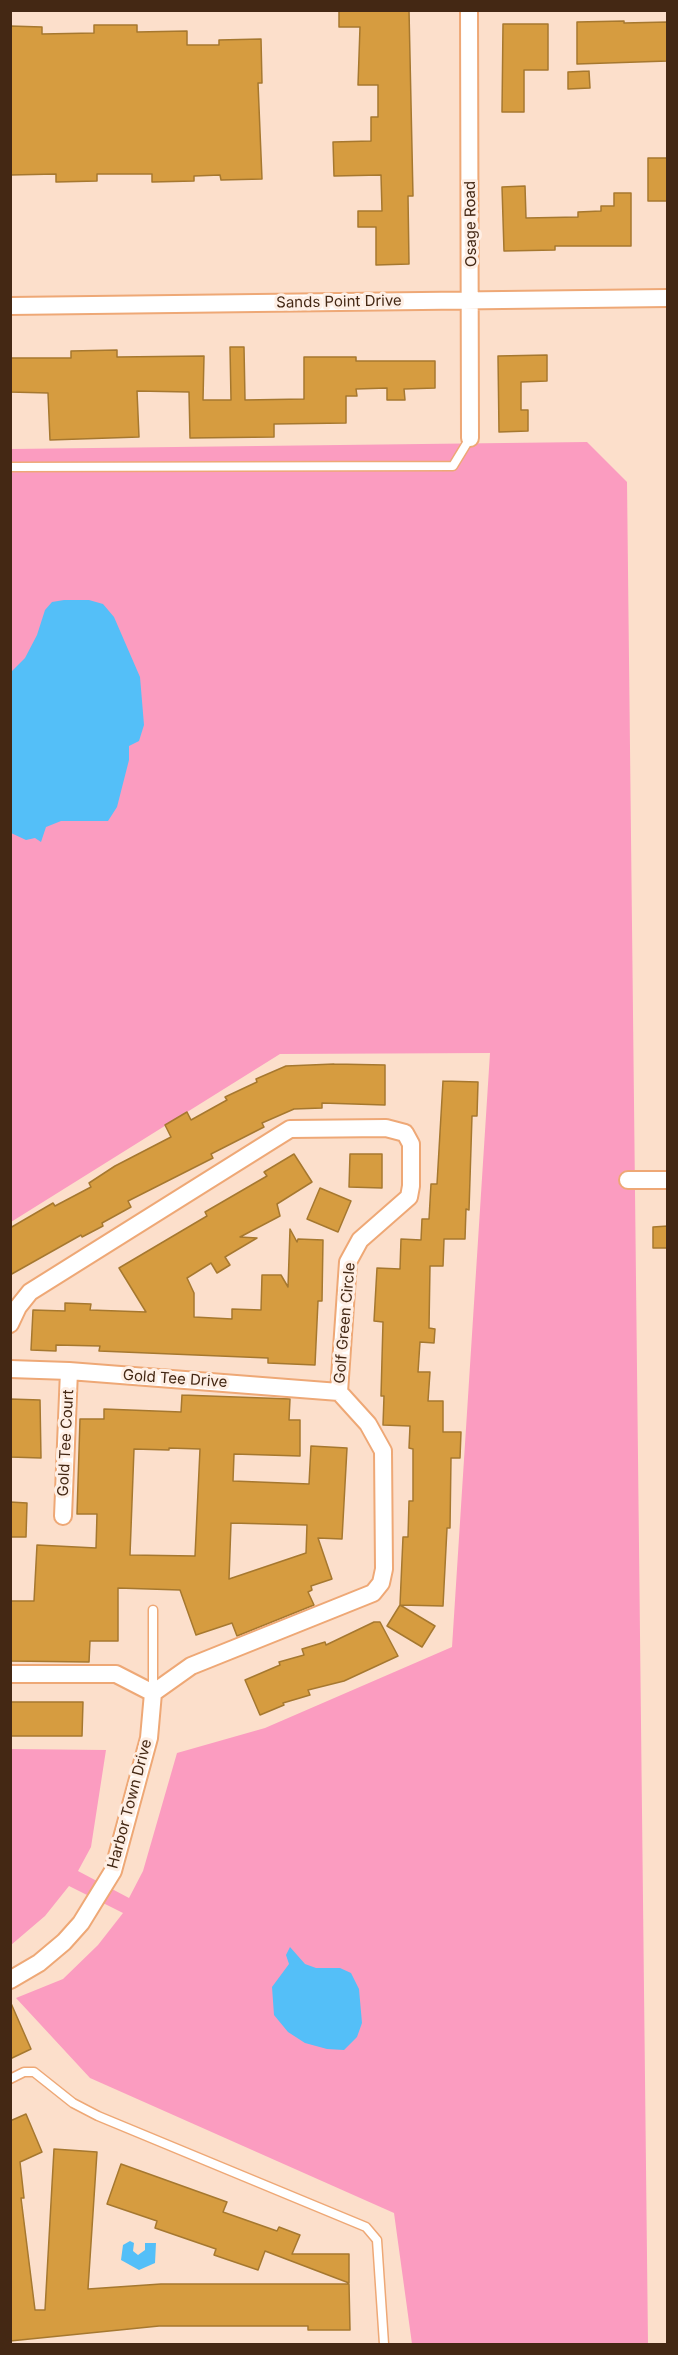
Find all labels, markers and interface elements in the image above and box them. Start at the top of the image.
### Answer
street label: Osage Road [461,181,481,267]
street label: Sands Point Drive [276,292,402,312]
street label: Golf Green Circle [331,1262,359,1384]
street label: Gold Tee Drive [122,1366,228,1392]
street label: Gold Tee Court [54,1389,78,1497]
street label: Harbor Town Drive [104,1737,156,1871]

